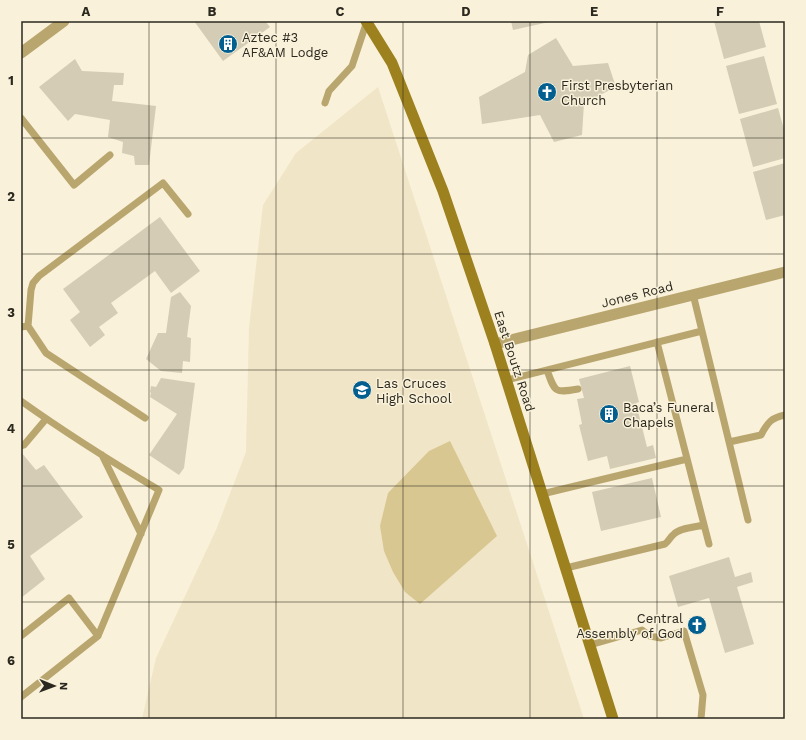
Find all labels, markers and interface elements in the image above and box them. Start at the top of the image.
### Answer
text: A [82,4,91,19]
text: B [208,4,217,19]
text: C [336,4,345,19]
text: D [461,4,471,19]
text: E [590,4,598,19]
text: F [716,4,724,19]
place label: Aztec #3 AF&AM Lodge [242,30,328,60]
building icon: Aztec #3 AF&AM Lodge [217,33,239,55]
text: 1 [8,73,14,88]
place label: First Presbyterian Church [561,78,673,108]
church icon: First Presbyterian Church [536,81,558,103]
text: 2 [7,189,15,204]
street label: Jones Road [600,278,675,311]
text: 3 [7,305,15,320]
street label: East Boutz Road [491,309,538,414]
place label: Las Cruces High School [376,376,452,406]
school or university icon: Las Cruces High School [351,379,373,401]
place label: Baca’s Funeral Chapels [623,400,714,430]
building icon: Baca’s Funeral Chapels [598,403,620,425]
text: 4 [7,421,16,436]
text: 5 [7,537,15,552]
place label: Central Assembly of God [576,611,683,641]
church icon: Central Assembly of God [686,614,708,636]
text: 6 [7,653,15,668]
north arrow [34,666,74,706]
text: N [57,682,70,690]

